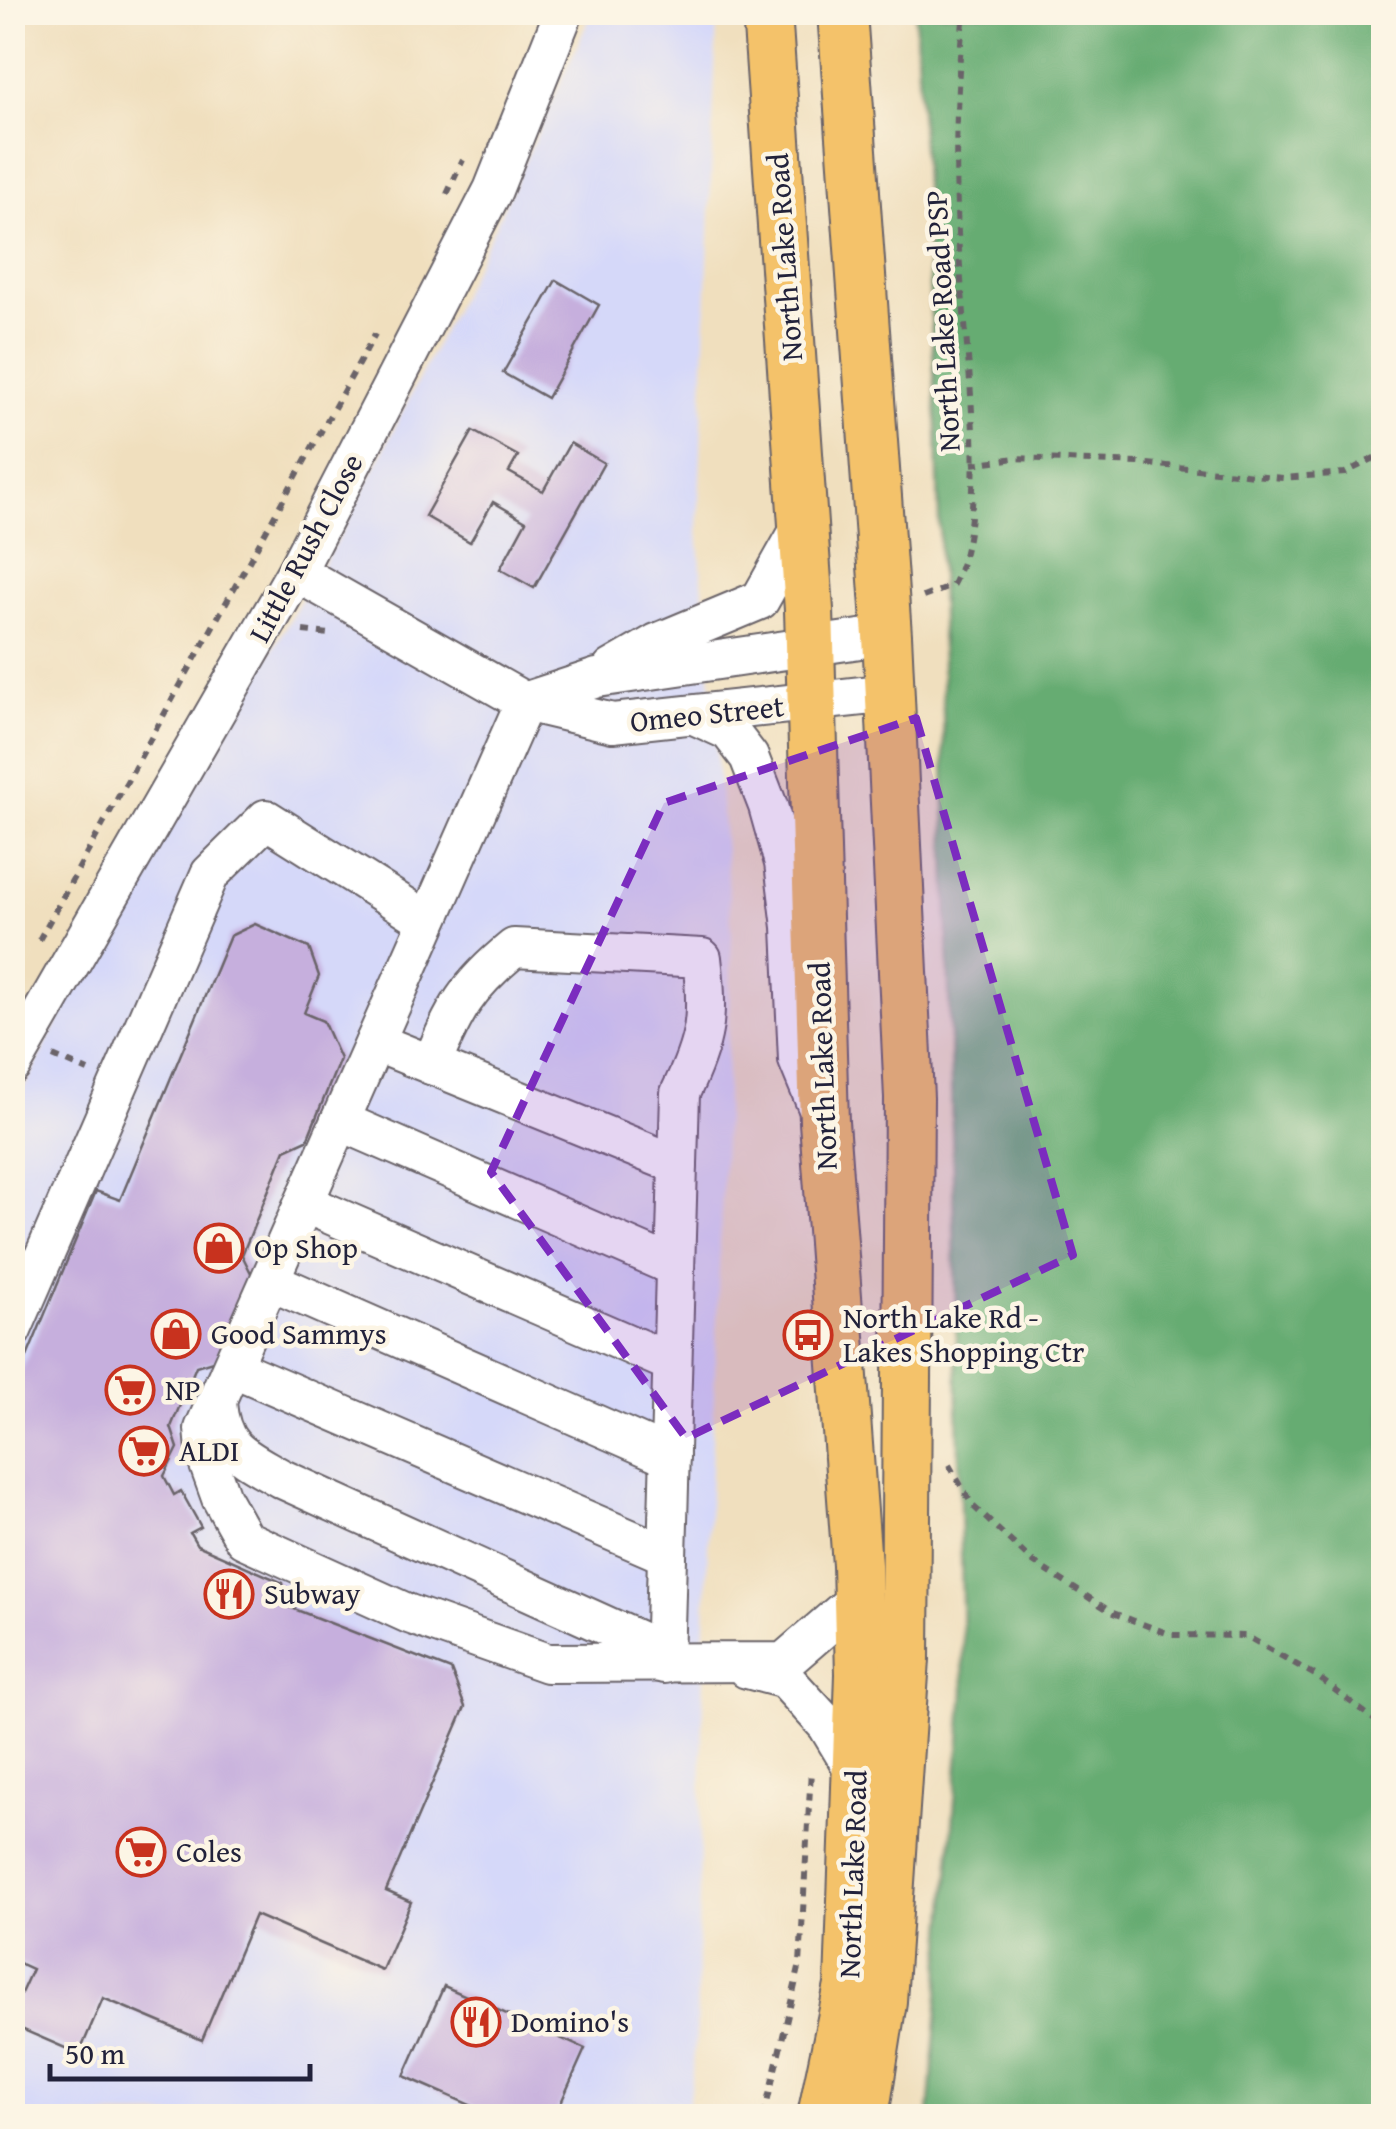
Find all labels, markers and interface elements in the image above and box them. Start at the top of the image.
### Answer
street label: North Lake Road [755,152,813,362]
street label: North Lake Road PSP [913,189,971,453]
street label: Little Rush Close [237,445,373,650]
street label: Omeo Street [628,683,786,743]
street label: North Lake Road [796,961,848,1171]
shop icon: Op Shop [193,1222,245,1274]
place label: Op Shop [254,1225,358,1269]
place label: North Lake Rd - Lakes Shopping Ctr [843,1295,1084,1373]
shop icon: Good Sammys [150,1308,202,1360]
bus stop icon: North Lake Rd - Lakes Shopping Ctr [782,1309,834,1361]
place label: Good Sammys [211,1311,387,1355]
supermarket icon: NP [104,1364,156,1416]
place label: NP [165,1367,201,1411]
supermarket icon: ALDI [118,1425,170,1477]
place label: ALDI [179,1428,239,1472]
restaurant icon: Subway [203,1568,255,1620]
place label: Subway [264,1571,360,1615]
street label: North Lake Road [826,1769,878,1979]
supermarket icon: Coles [115,1826,167,1878]
place label: Coles [176,1829,242,1873]
restaurant icon: Domino's [450,1996,502,2048]
place label: Domino's [511,1999,629,2043]
scale bar [50,2019,310,2081]
text: 50 m [65,2031,125,2075]

